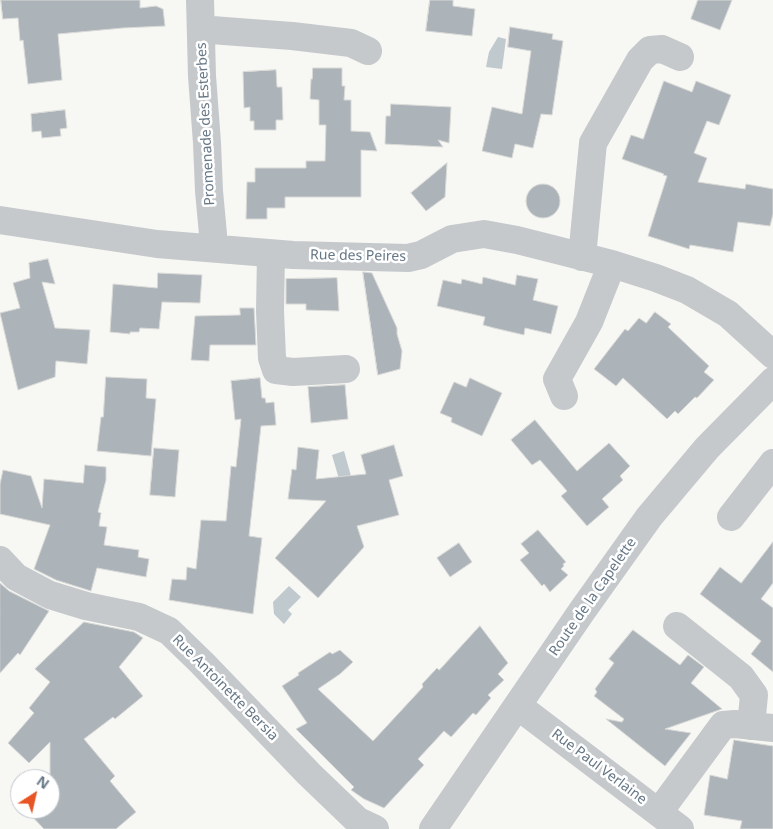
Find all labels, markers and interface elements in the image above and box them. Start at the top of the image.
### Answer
street label: Promenade des Esterbes [193,42,219,206]
street label: Rue des Peires [310,247,406,265]
street label: Route de la Capelette [546,535,640,659]
street label: Rue Antoinette Bersia [169,632,281,744]
street label: Rue Paul Verlaine [548,726,650,808]
north arrow [10,769,60,819]
text: N [33,771,53,793]

